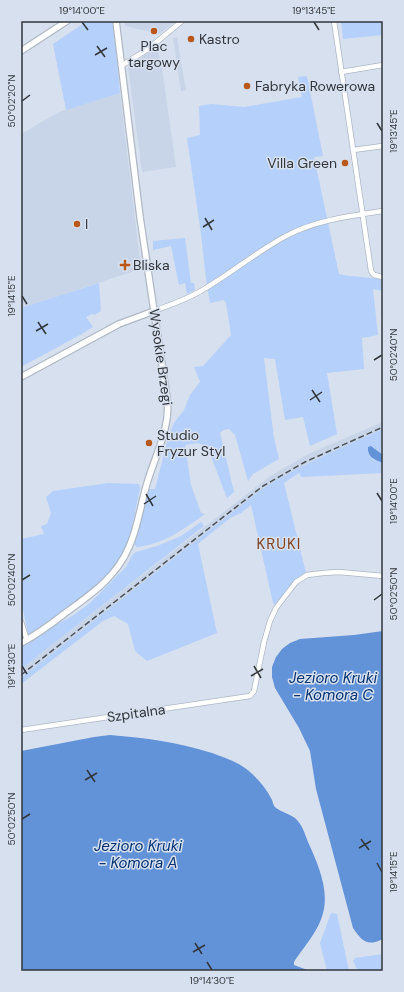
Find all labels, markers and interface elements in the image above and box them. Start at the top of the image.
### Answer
text: 19°14'00"E [59,4,105,17]
text: 19°13'45"E [292,4,336,17]
marker: Plac targowy [149,26,159,36]
place label: Kastro [199,30,240,48]
marker: Kastro [186,34,196,44]
place label: Plac targowy [128,37,180,71]
text: 50°02'20"N [5,75,18,127]
place label: Fabryka Rowerowa [255,77,375,95]
marker: Fabryka Rowerowa [242,81,252,91]
text: 19°13'45"E [387,109,400,153]
place label: Villa Green [267,154,337,172]
marker: Villa Green [340,158,350,168]
place label: I [85,215,88,233]
marker: I [72,219,82,229]
place label: Bliska [133,256,170,274]
marker: Bliska [120,260,130,270]
text: 19°14'15"E [5,275,18,317]
street label: Wysokie Brzegi [145,307,177,407]
text: 50°02'40"N [387,329,400,381]
place label: Studio Fryzur Styl [157,426,225,460]
marker: Studio Fryzur Styl [144,438,154,448]
text: 19°14'00"E [387,478,400,524]
district label: KRUKI [257,534,301,554]
text: 50°02'40"N [5,554,18,606]
text: 50°02'50"N [387,567,400,620]
text: 19°14'30"E [5,643,18,688]
water label: Jezioro Kruki - Komora C [289,668,377,705]
street label: Szpitalna [106,700,166,726]
text: 50°02'50"N [5,792,18,845]
water label: Jezioro Kruki - Komora A [94,836,182,873]
text: 19°14'15"E [387,851,400,893]
text: 19°14'30"E [190,974,235,987]

